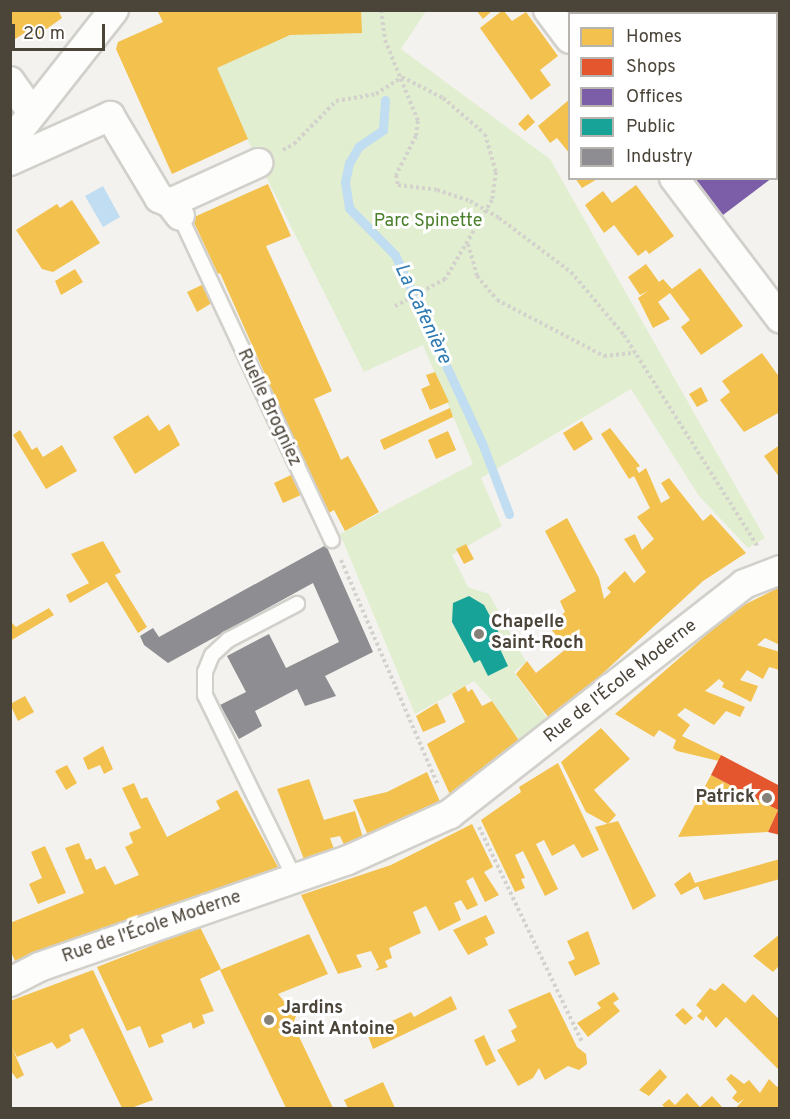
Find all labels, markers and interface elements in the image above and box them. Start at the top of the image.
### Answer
scale bar [15,12,108,50]
legend [568,12,778,180]
text: 20 m [23,23,65,46]
text: Homes [626,26,682,49]
text: Shops [626,56,676,79]
text: Offices [626,86,683,109]
text: Public [626,116,676,139]
text: Industry [626,146,693,169]
park label: Parc Spinette [374,211,482,233]
water label: La Cafenière [388,260,456,368]
street label: Ruelle Brogniez [231,346,305,470]
place label: Chapelle Saint-Roch [491,613,584,656]
street label: Rue de l'École Moderne [540,616,702,748]
marker: Chapelle Saint-Roch [472,627,486,641]
place label: Patrick [695,787,755,809]
marker: Patrick [760,791,774,805]
street label: Rue de l'École Moderne [60,887,244,969]
place label: Jardins Saint Antoine [281,999,395,1042]
marker: Jardins Saint Antoine [262,1013,276,1027]

